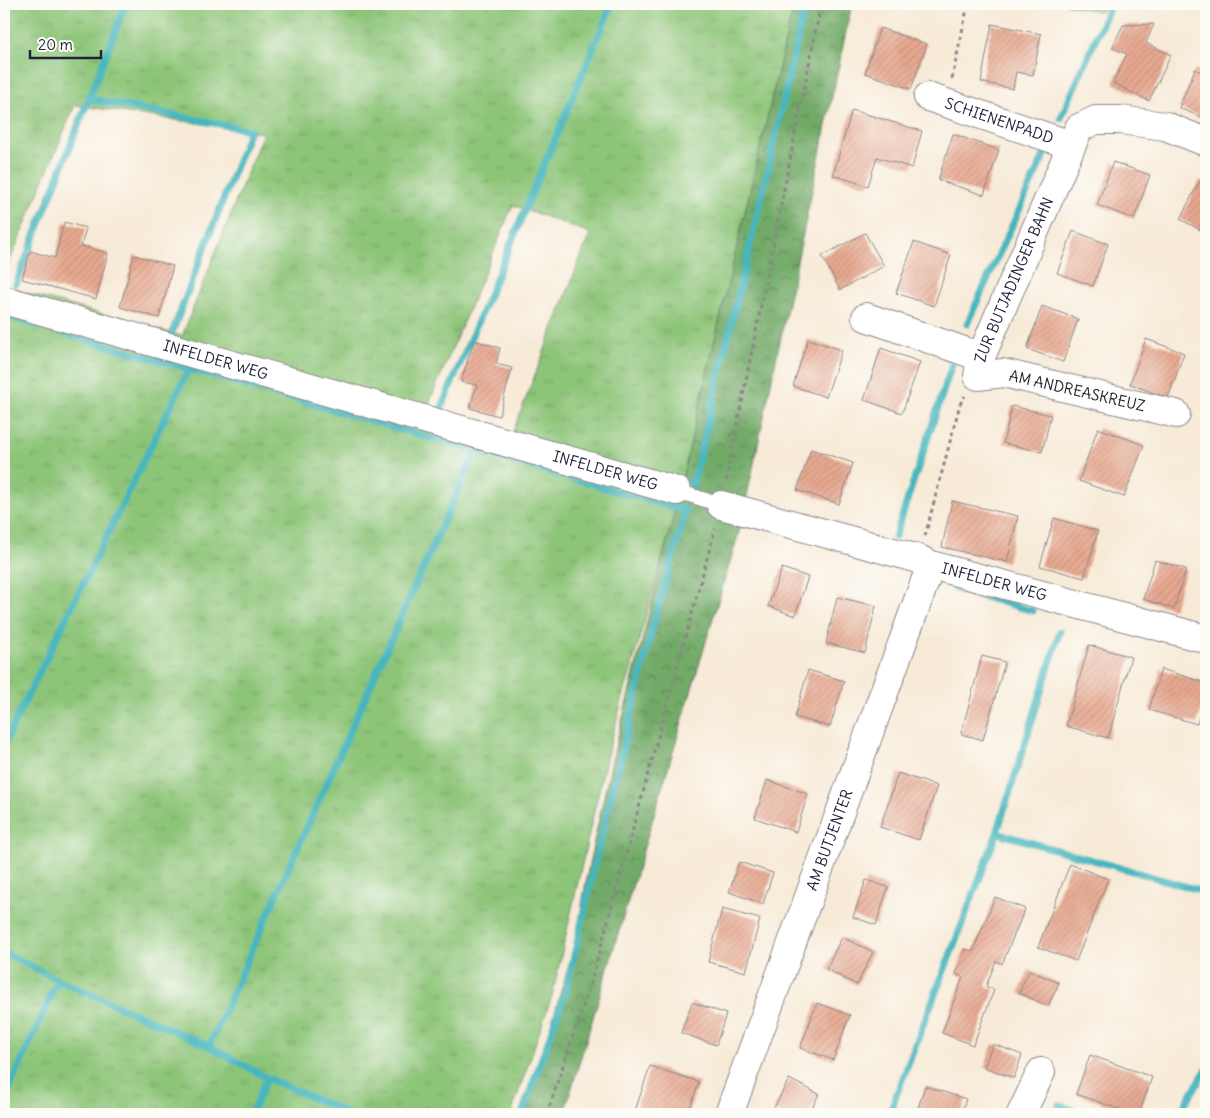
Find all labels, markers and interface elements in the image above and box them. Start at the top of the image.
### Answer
scale bar [30,28,101,60]
text: 20 m [38,35,73,54]
street label: SCHIENENPADD [943,93,1056,147]
street label: ZUR BUTJADINGER BAHN [970,194,1057,363]
street label: INFELDER WEG [161,336,271,384]
street label: AM ANDREASKREUZ [1007,366,1147,415]
street label: INFELDER WEG [551,446,660,494]
street label: INFELDER WEG [940,558,1049,605]
street label: AM BUTJENTER [802,786,857,893]

